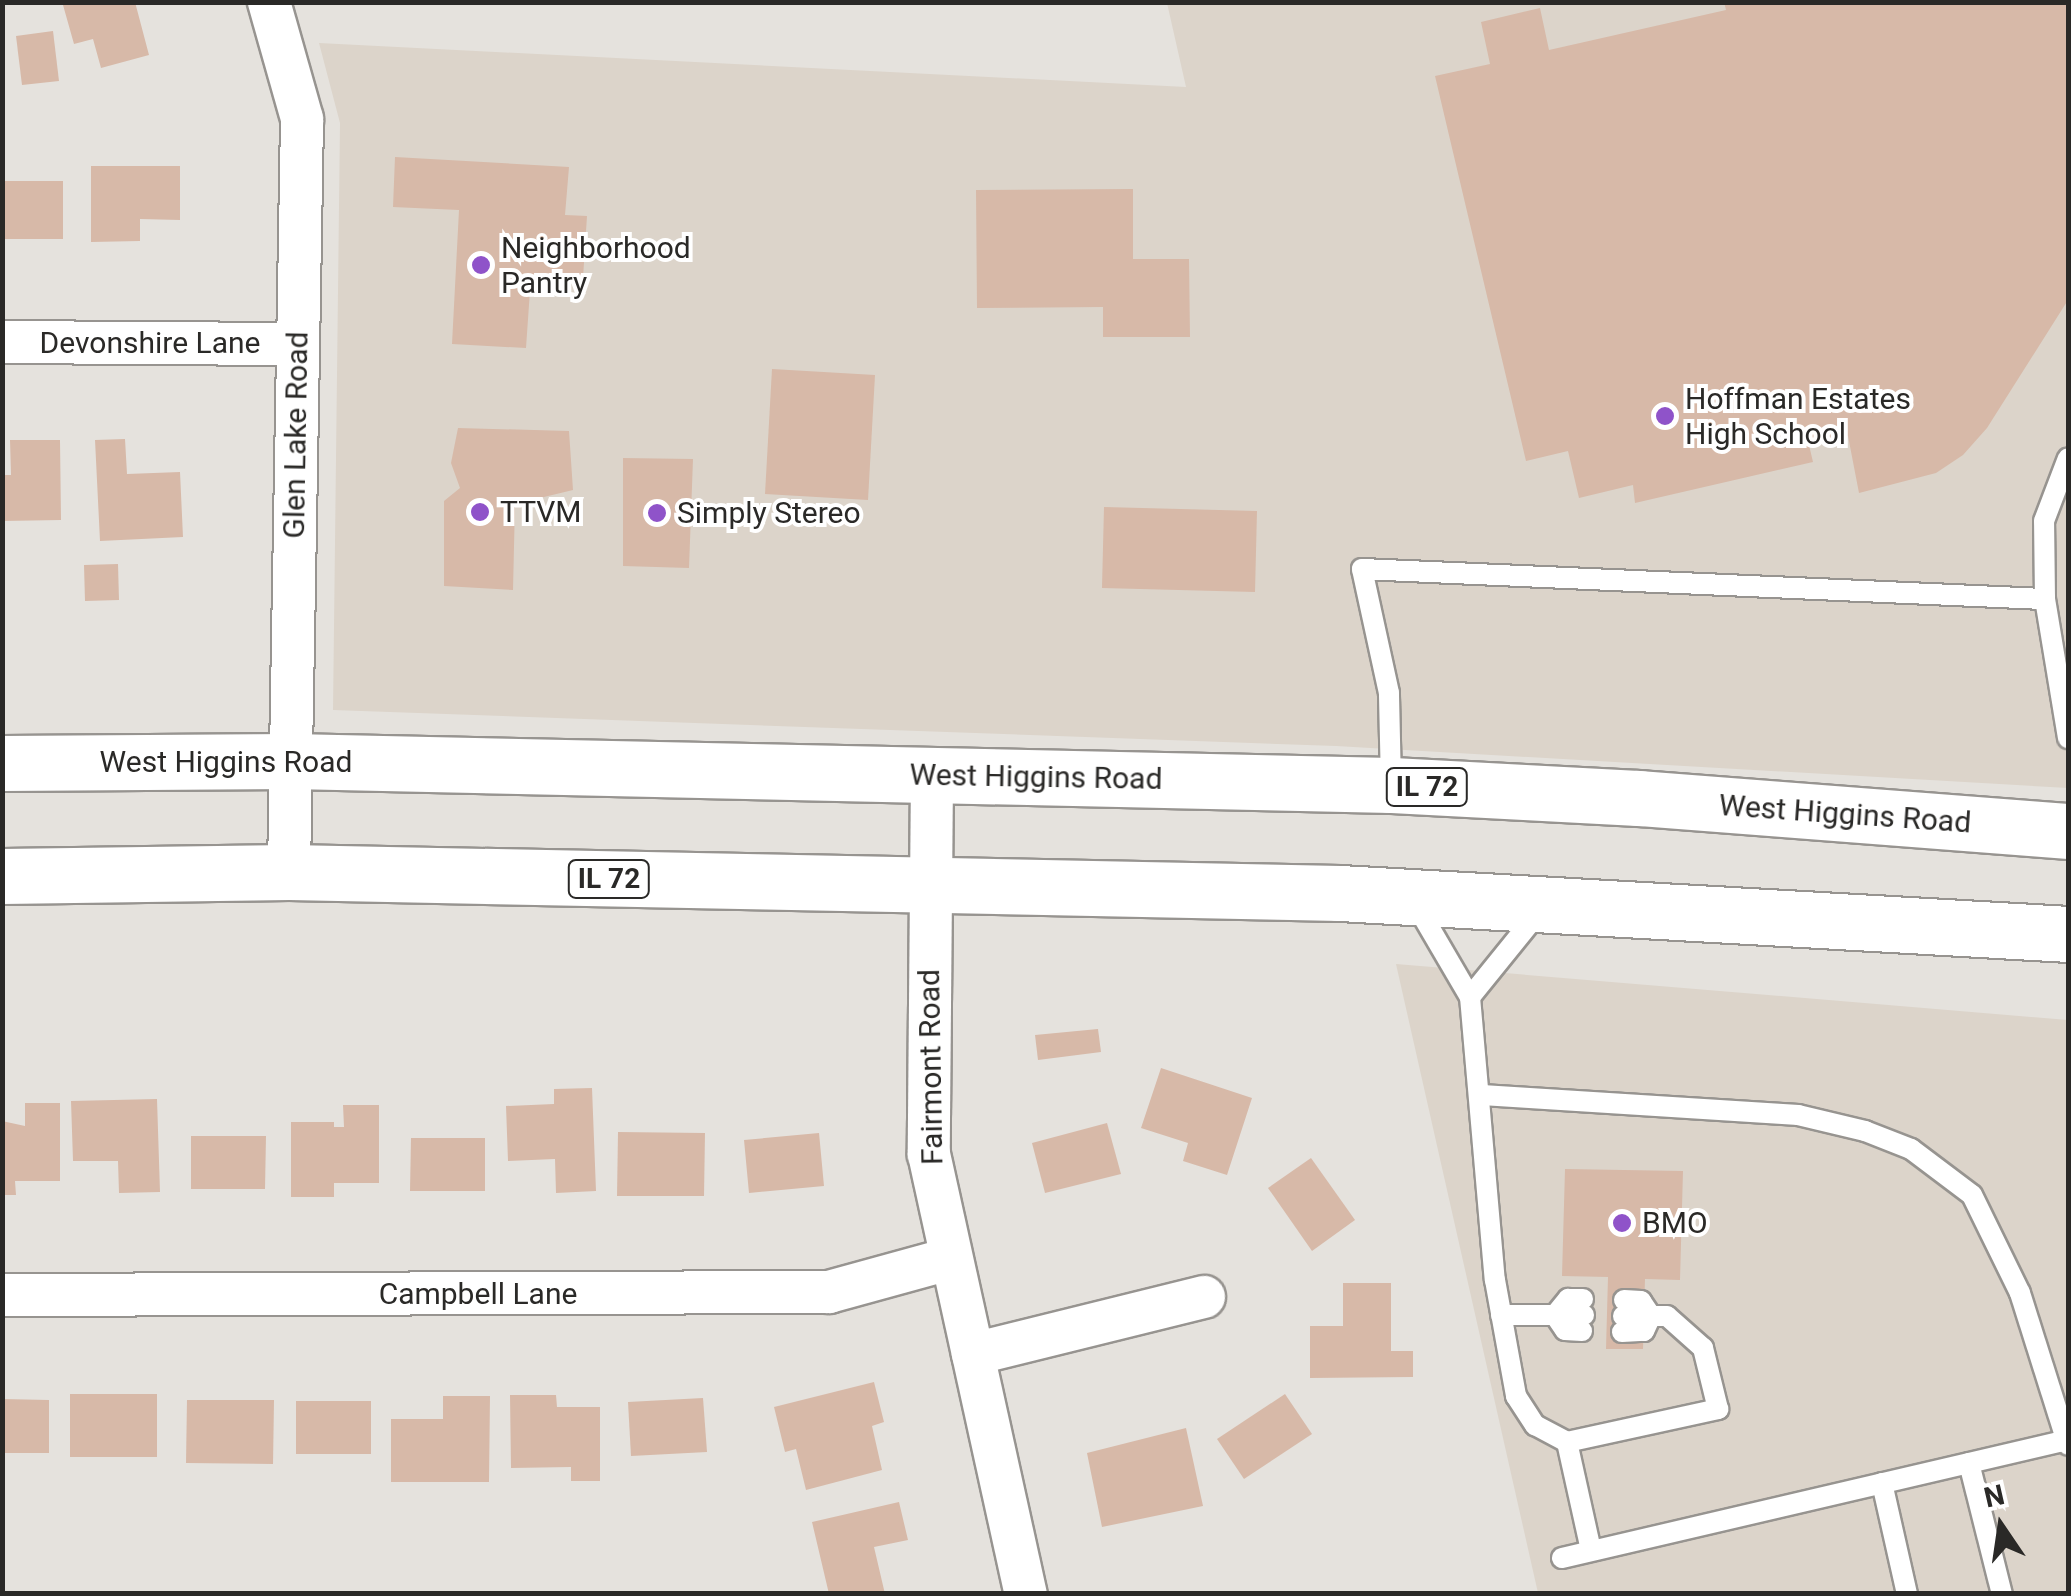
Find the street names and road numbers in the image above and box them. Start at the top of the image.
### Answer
street label: Devonshire Lane [40,325,260,361]
street label: Glen Lake Road [276,331,316,539]
street label: West Higgins Road [100,744,352,780]
street label: West Higgins Road [909,757,1163,797]
road number: IL 72 [1384,764,1470,810]
street label: West Higgins Road [1718,787,1972,841]
road number: IL 72 [566,856,652,902]
street label: Fairmont Road [911,969,951,1165]
street label: Campbell Lane [379,1276,577,1312]

